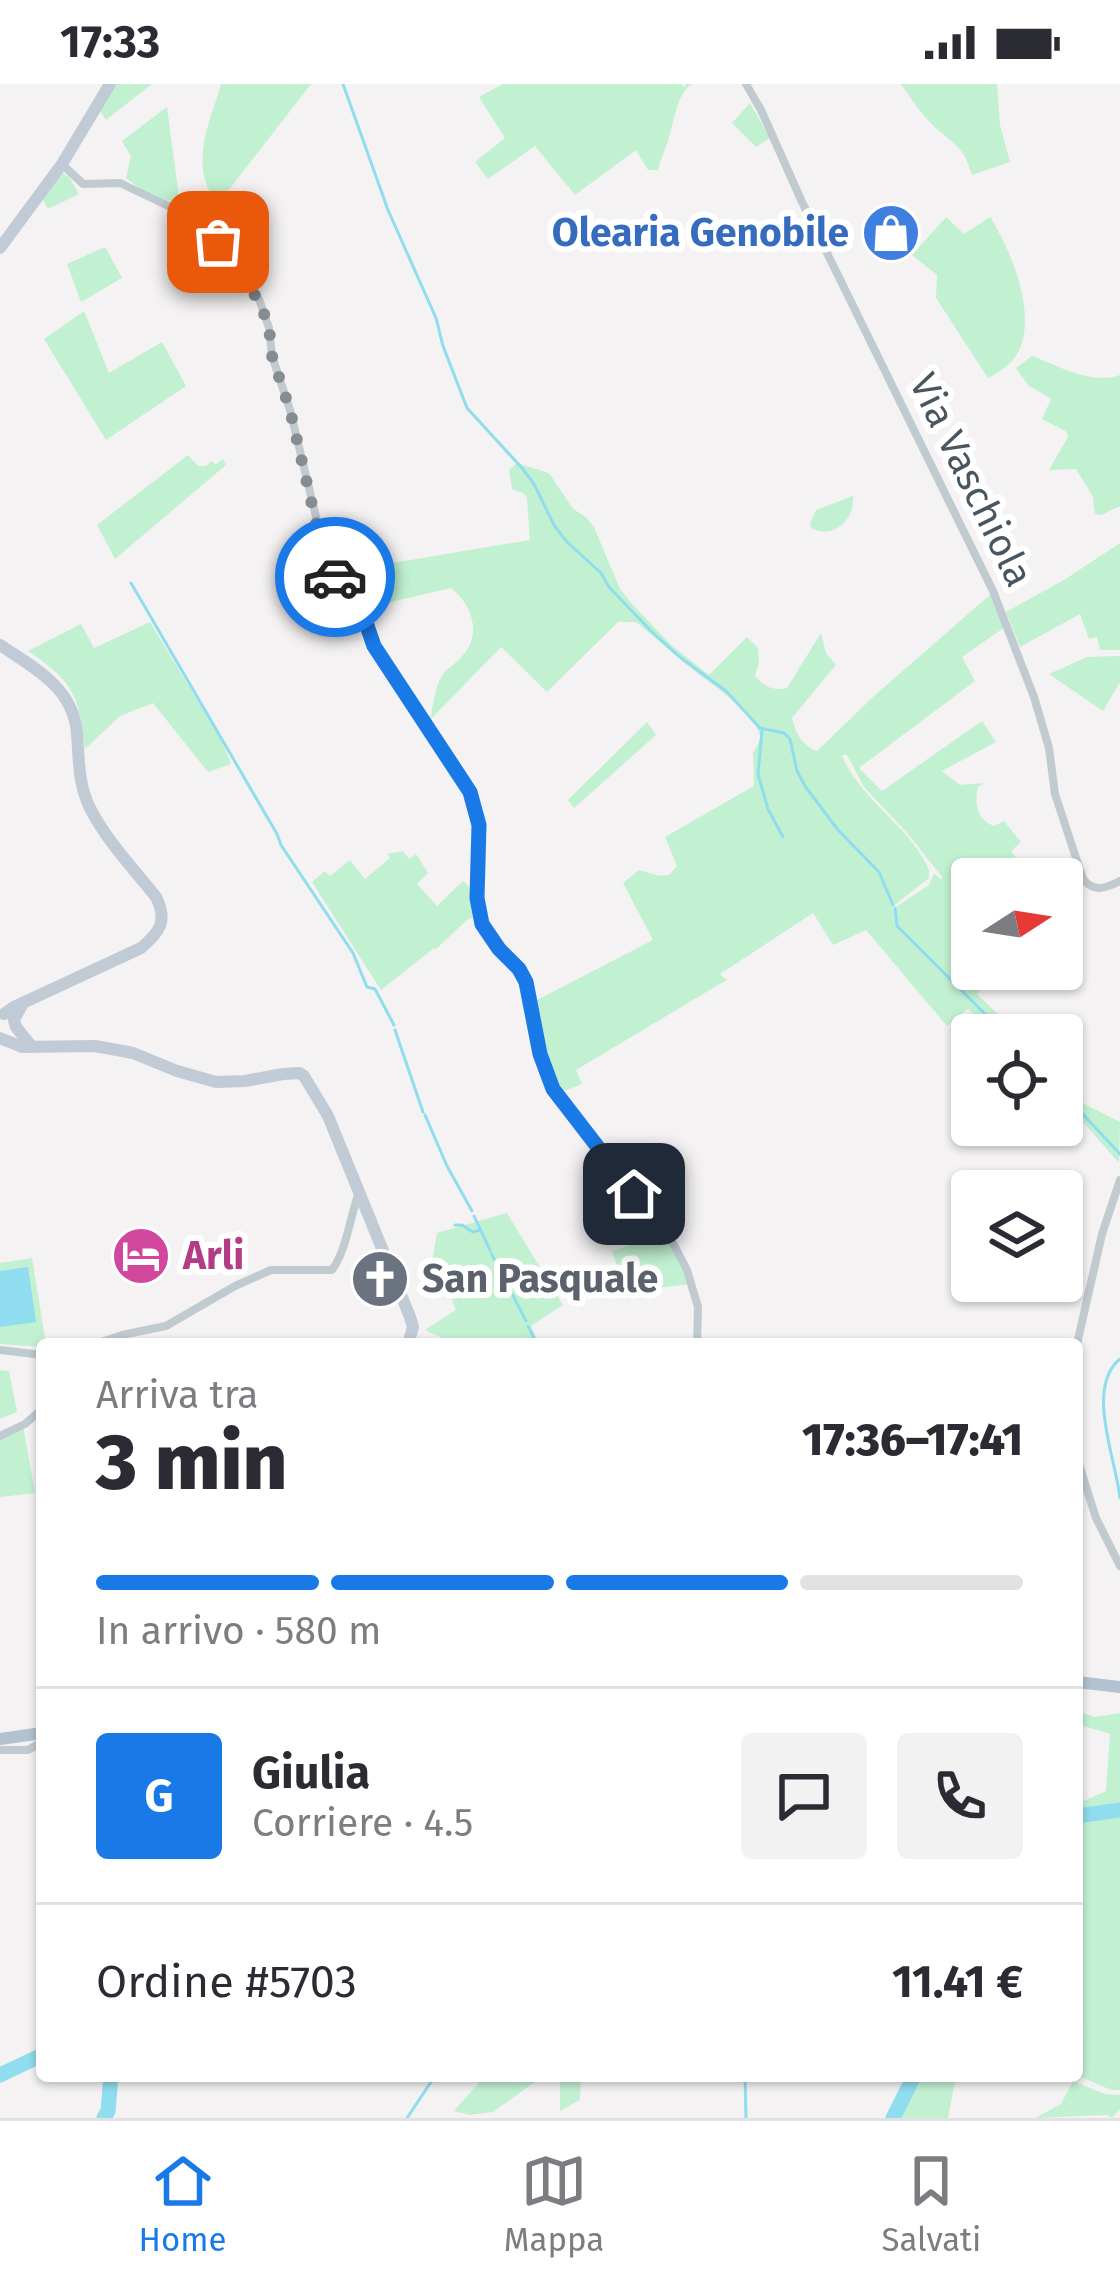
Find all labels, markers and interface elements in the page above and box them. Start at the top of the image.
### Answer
text: 17:33 [60,15,160,69]
pin [167,191,269,293]
shop icon: Olearia Genobile [860,202,922,264]
icon: bag [185,209,251,275]
place label: Olearia Genobile [552,210,849,256]
street label: Via Vaschiola [900,366,1042,594]
courier [275,517,395,637]
icon: car [302,544,368,610]
north arrow [951,858,1083,990]
map controls [951,858,1083,1302]
button: locate [951,1014,1083,1146]
pin [583,1143,685,1245]
icon: home [601,1161,667,1227]
button: layers [951,1170,1083,1302]
hotel icon: Arli [110,1225,172,1287]
place label: Arli [182,1233,244,1279]
church icon: San Pasquale [349,1248,411,1310]
place label: San Pasquale [422,1256,658,1302]
text: Arriva tra [96,1372,259,1418]
text: 17:36–17:41 [802,1413,1023,1467]
text: 3 min [96,1416,287,1510]
text: In arrivo · 580 m [96,1608,381,1654]
button: chat [741,1733,867,1859]
button: phone [897,1733,1023,1859]
text: Giulia [252,1746,370,1800]
text: G [144,1769,174,1823]
text: Corriere · 4.5 [252,1800,473,1846]
text: Ordine #5703 [96,1955,357,2009]
text: 11.41 € [892,1955,1023,2009]
tab: Home [139,2148,227,2260]
tab: Mappa [504,2148,604,2260]
tab: Salvati [882,2148,981,2260]

